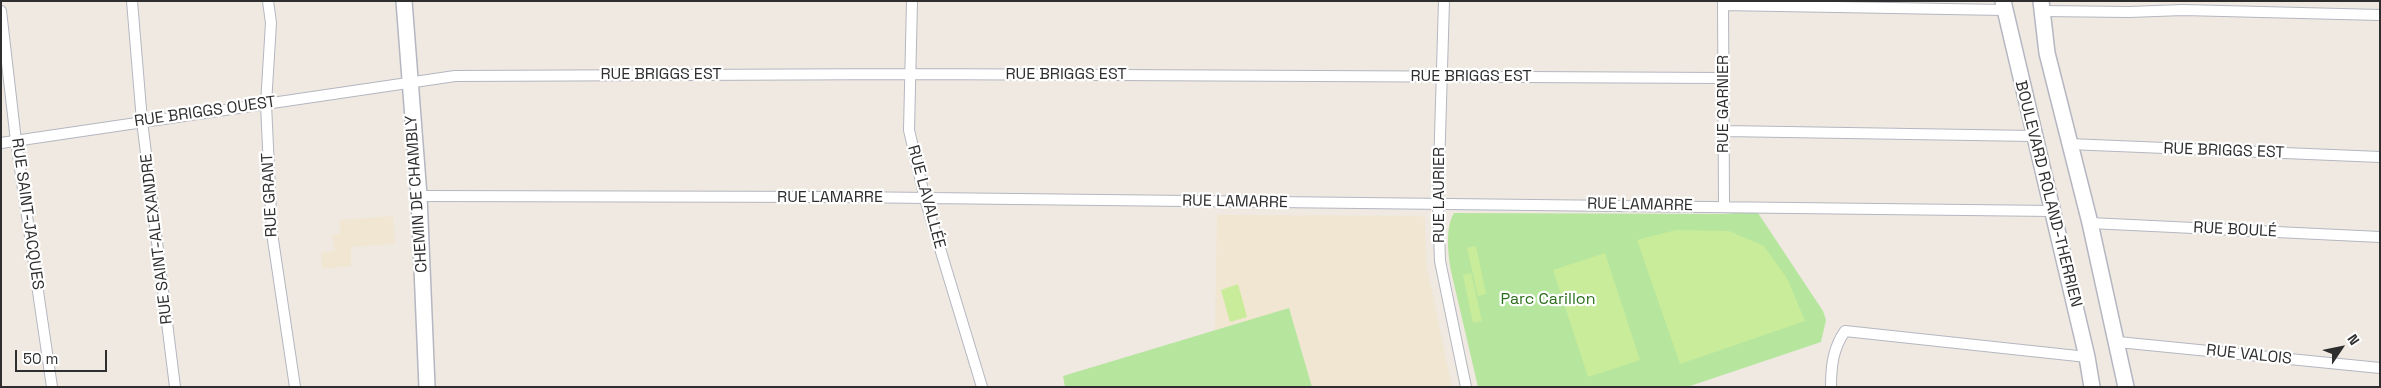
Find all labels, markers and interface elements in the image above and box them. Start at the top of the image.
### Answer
street label: RUE GARNIER [1714,55,1734,153]
street label: RUE BRIGGS EST [600,65,722,85]
street label: RUE BRIGGS EST [1005,65,1127,85]
street label: RUE BRIGGS EST [1410,67,1532,87]
street label: BOULEVARD ROLAND-THERRIEN [2010,79,2086,309]
street label: RUE BRIGGS OUEST [133,93,277,131]
street label: CHEMIN DE CHAMBLY [402,115,432,273]
street label: RUE SAINT-JACQUES [7,137,47,291]
street label: RUE BRIGGS EST [2163,139,2285,163]
street label: RUE LAVALLÉE [903,143,949,251]
street label: RUE LAURIER [1430,147,1450,243]
street label: RUE GRANT [258,152,282,238]
street label: RUE SAINT-ALEXANDRE [137,153,177,325]
street label: RUE LAMARRE [777,188,883,208]
street label: RUE LAMARRE [1182,191,1288,213]
street label: RUE LAMARRE [1587,194,1693,216]
street label: RUE BOULÉ [2193,218,2277,242]
park label: Parc Carillon [1500,290,1596,310]
north arrow [2316,323,2366,373]
text: N [2343,331,2364,349]
scale bar [18,340,110,372]
street label: RUE VALOIS [2205,341,2293,369]
text: 50 m [23,349,58,368]

